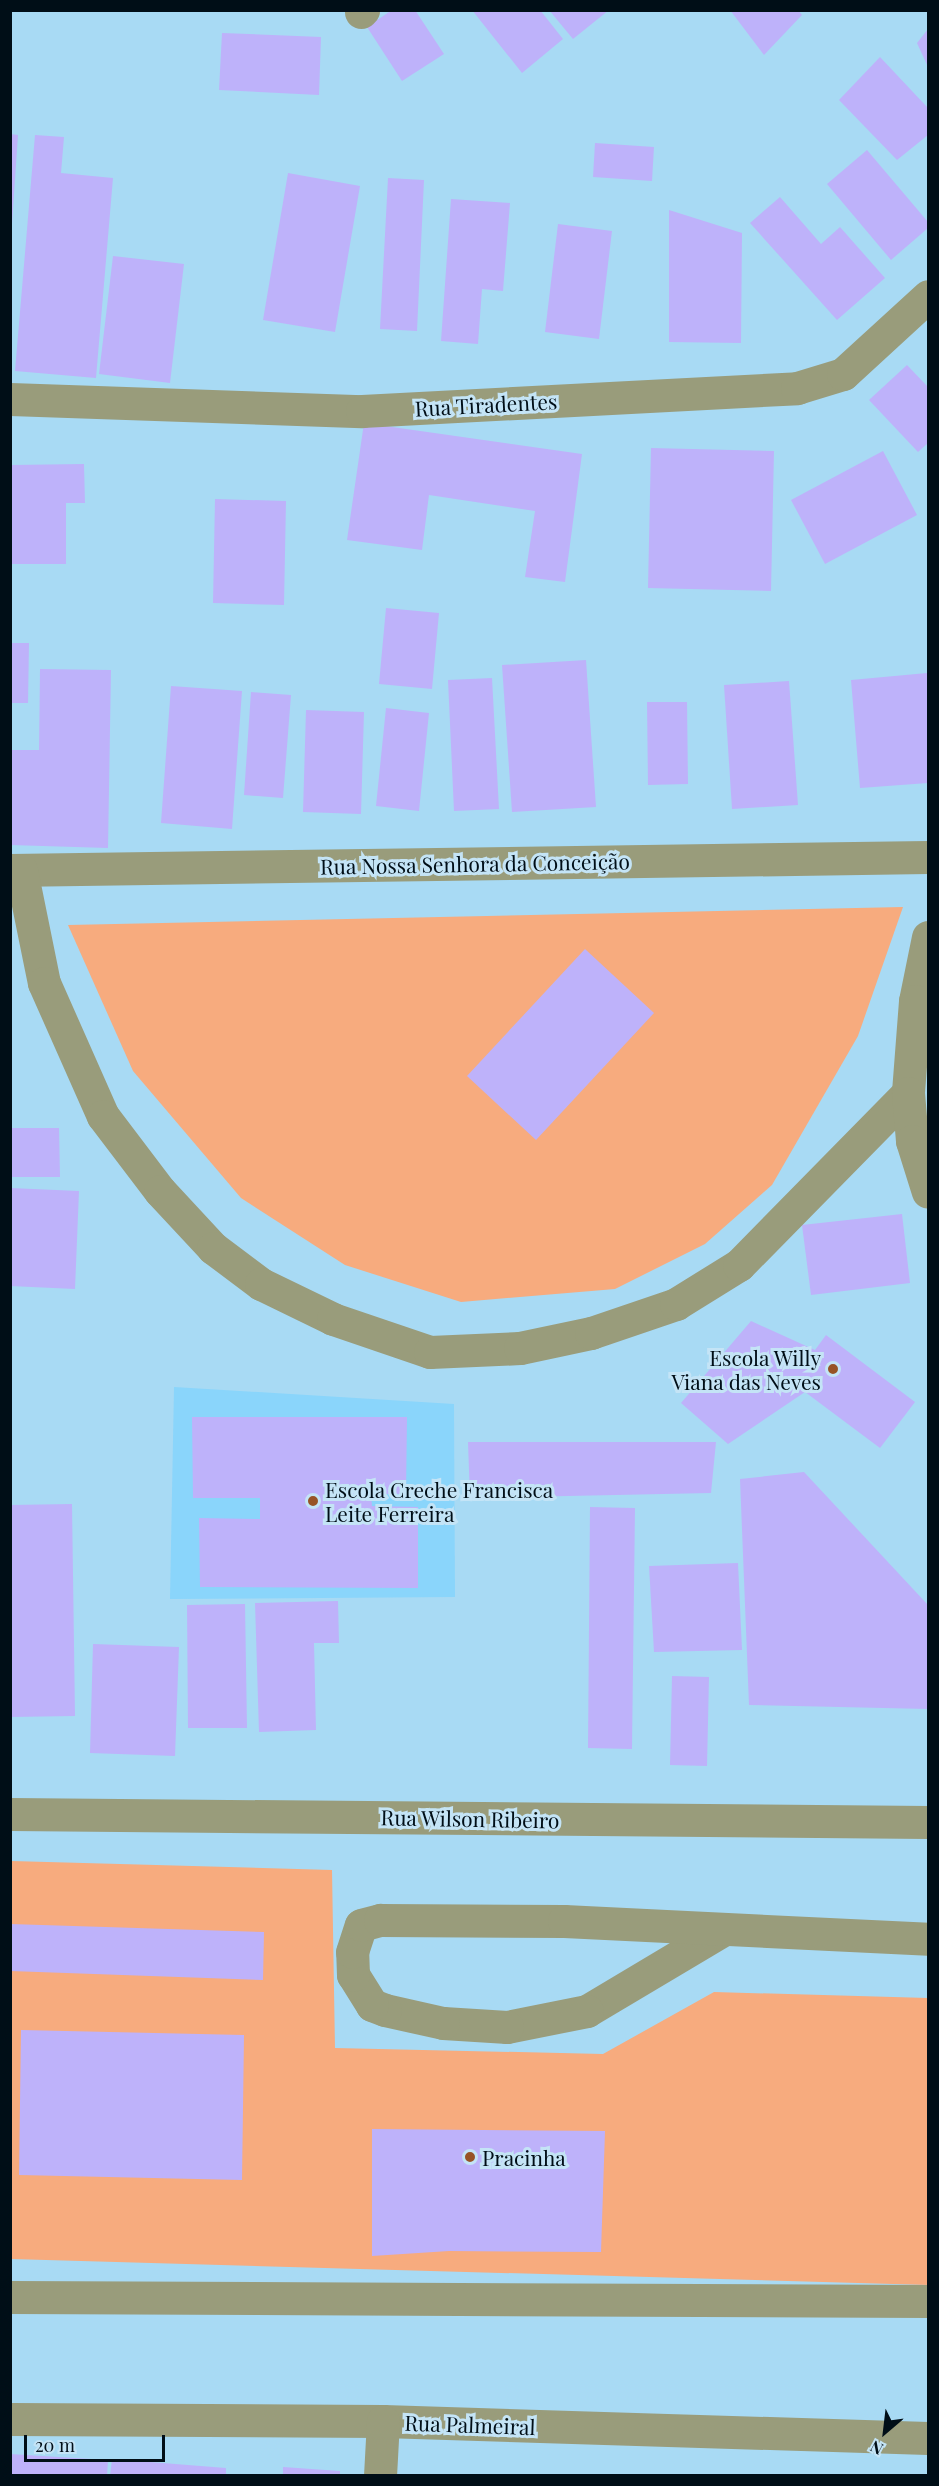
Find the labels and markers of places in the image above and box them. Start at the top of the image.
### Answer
place label: Escola Willy Viana das Neves [671,1344,821,1394]
marker: Escola Willy Viana das Neves [826,1362,840,1376]
place label: Escola Creche Francisca Leite Ferreira [325,1476,553,1526]
marker: Escola Creche Francisca Leite Ferreira [306,1494,320,1508]
place label: Pracinha [482,2144,566,2170]
marker: Pracinha [463,2150,477,2164]

